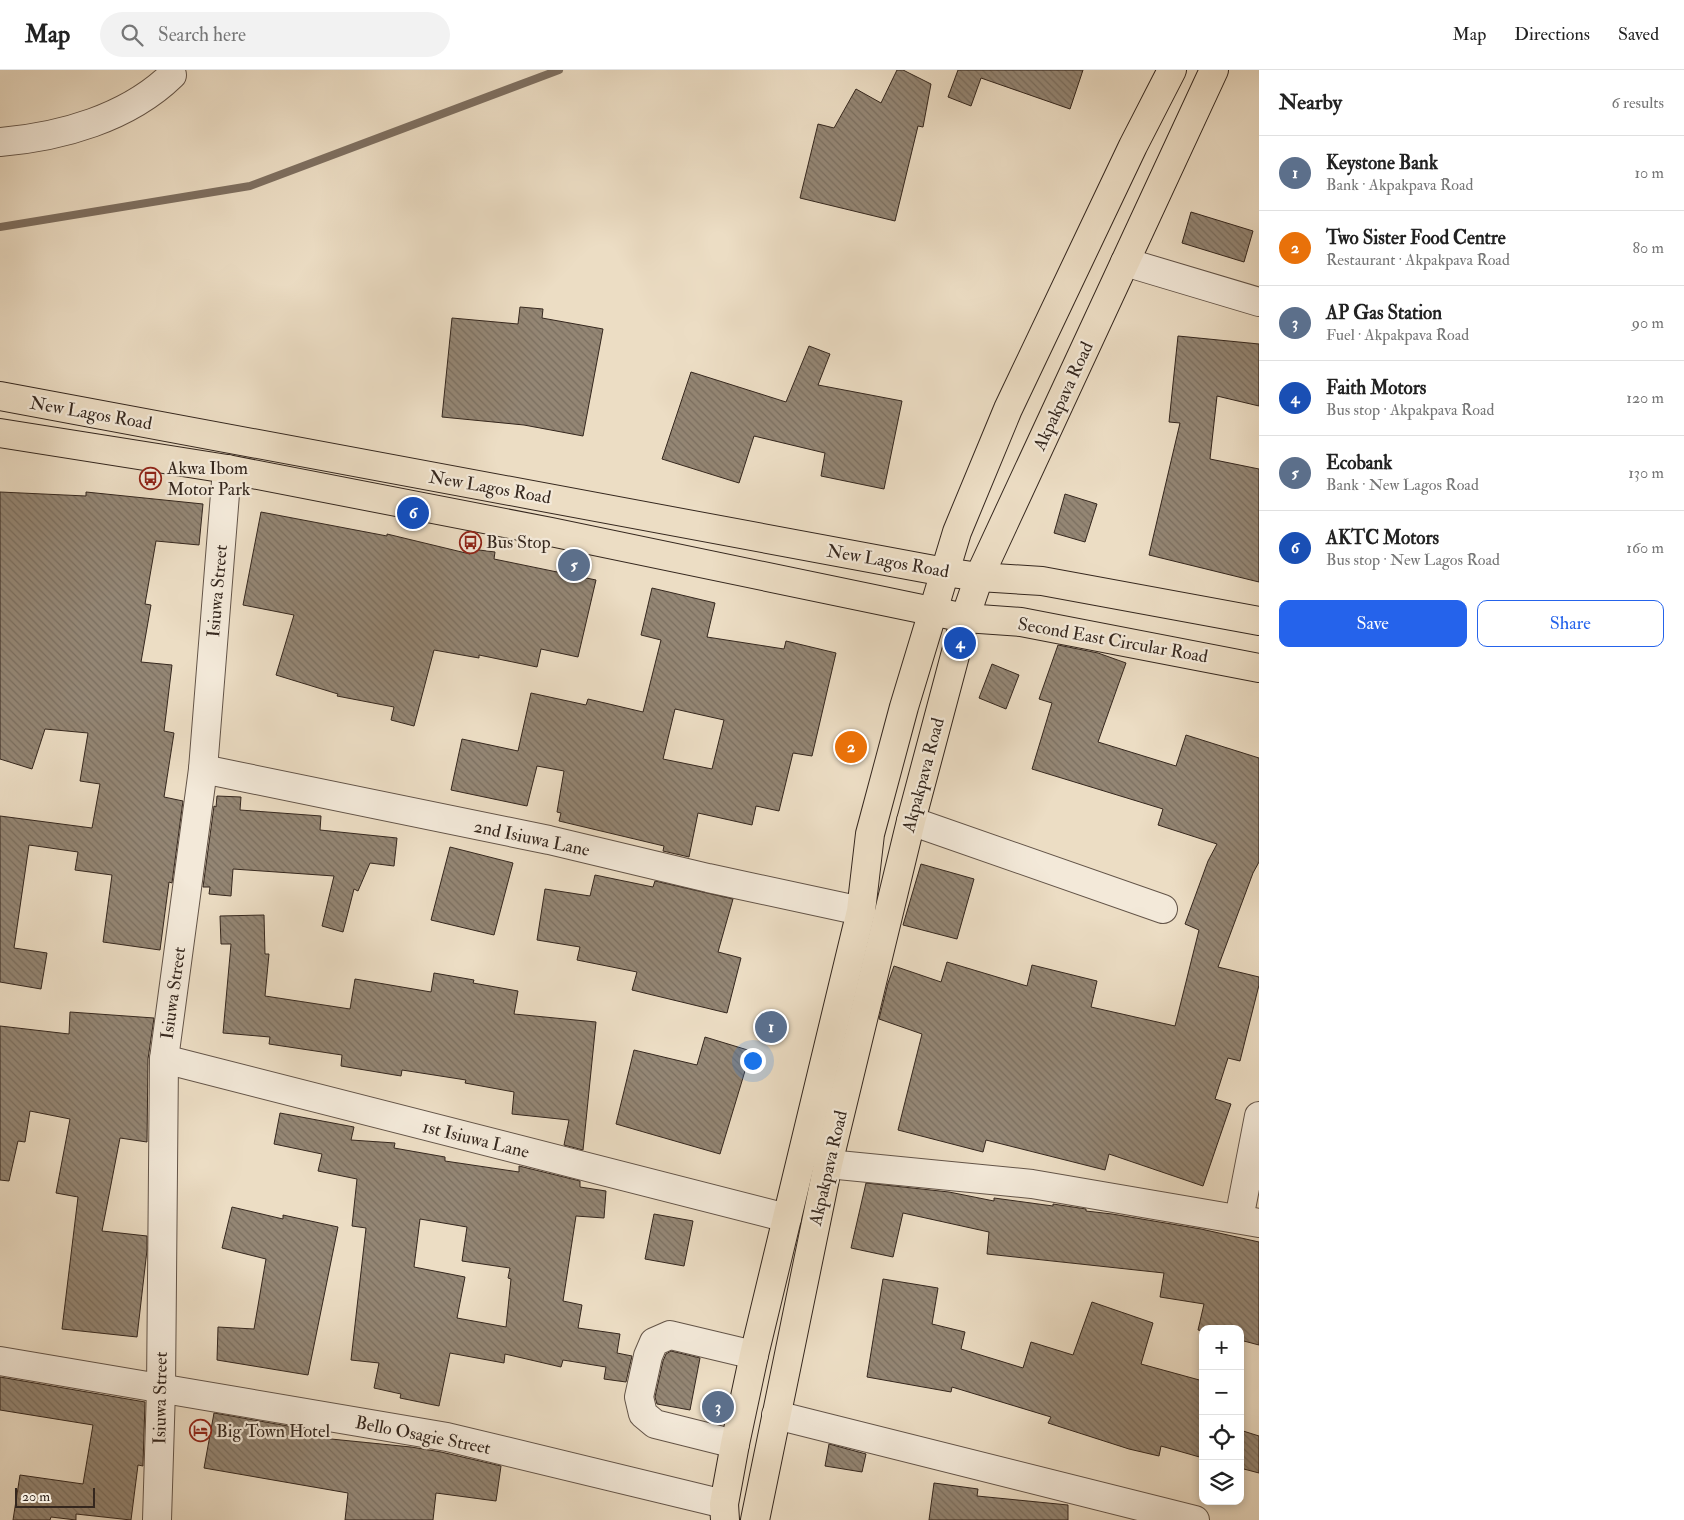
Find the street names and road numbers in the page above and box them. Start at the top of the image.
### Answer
street label: Akpakpava Road [1028,338,1099,455]
street label: New Lagos Road [28,391,154,436]
street label: New Lagos Road [427,465,553,510]
street label: New Lagos Road [825,539,951,584]
street label: Isiuwa Street [202,544,233,638]
street label: Second East Circular Road [1016,612,1210,669]
street label: Akpakpava Road [897,715,950,836]
street label: 2nd Isiuwa Lane [472,815,592,862]
street label: Isiuwa Street [156,945,191,1041]
street label: Akpakpava Road [804,1108,853,1229]
street label: 1st Isiuwa Lane [420,1115,532,1164]
street label: Isiuwa Street [148,1351,173,1445]
street label: Bello Osagie Street [353,1411,493,1460]

